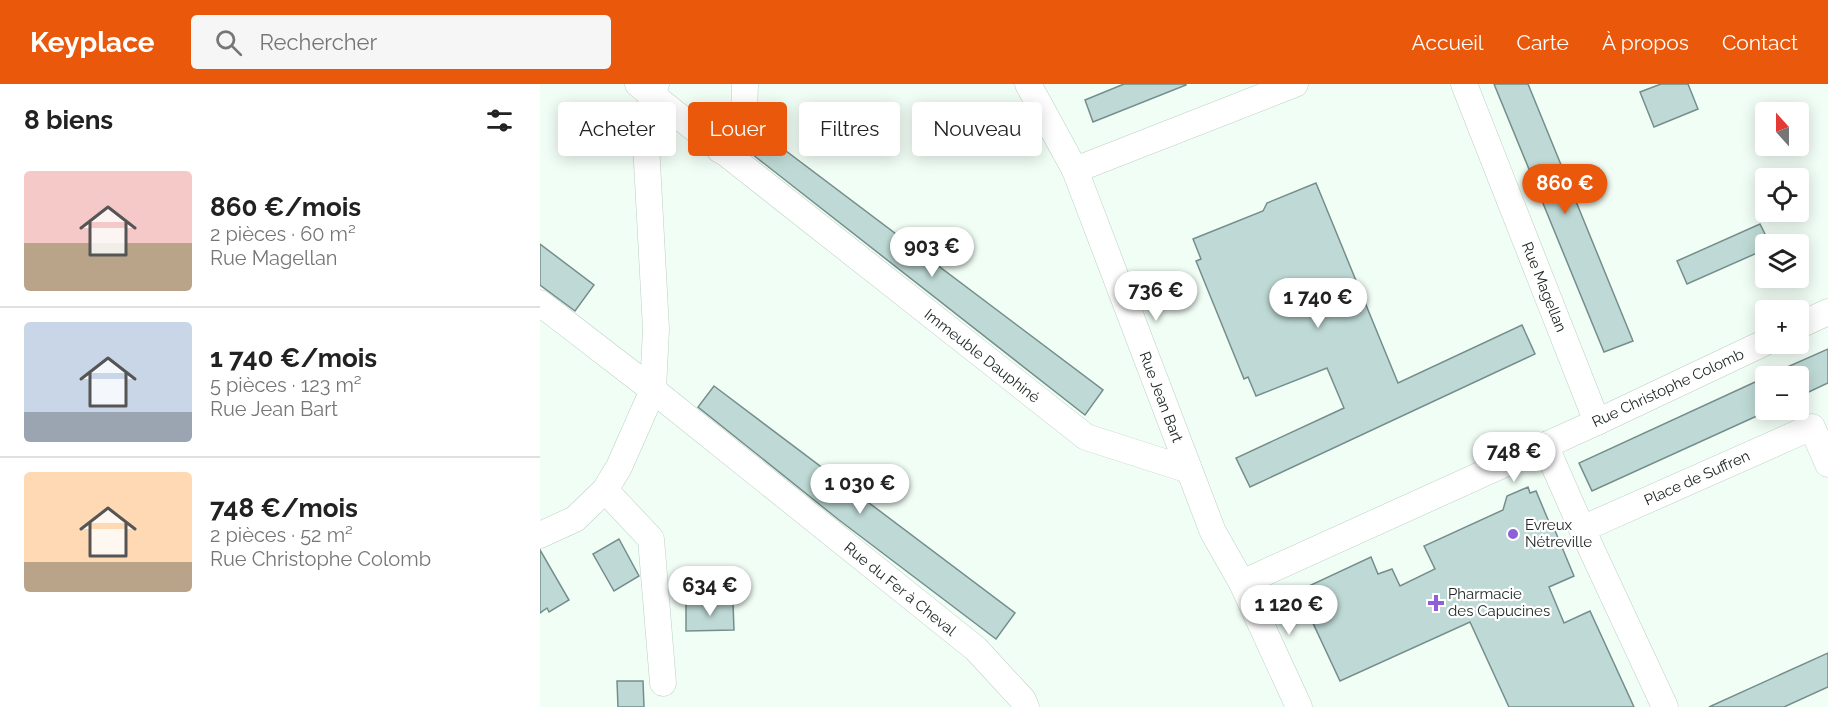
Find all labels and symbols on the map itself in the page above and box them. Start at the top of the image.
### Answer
north arrow [1755,102,1809,156]
pin: 860 € [1523,164,1607,215]
pin: 903 € [890,227,974,278]
street label: Rue Magellan [1518,239,1570,335]
pin: 736 € [1114,271,1198,322]
pin: 1 740 € [1263,278,1373,329]
street label: Immeuble Dauphiné [921,305,1043,407]
street label: Rue Christophe Colomb [1589,345,1747,431]
street label: Rue Jean Bart [1135,349,1187,445]
pin: 748 € [1472,432,1556,483]
street label: Place de Suffren [1641,447,1753,509]
pin: 1 030 € [805,464,915,515]
place label: Evreux Nétreville [1525,516,1592,551]
marker: Evreux Nétreville [1506,527,1520,541]
street label: Rue du Fer à Cheval [840,538,960,640]
pin: 634 € [668,566,752,617]
pin: 1 120 € [1234,585,1344,636]
place label: Pharmacie des Capucines [1448,585,1550,620]
marker: Pharmacie des Capucines [1429,596,1443,610]

